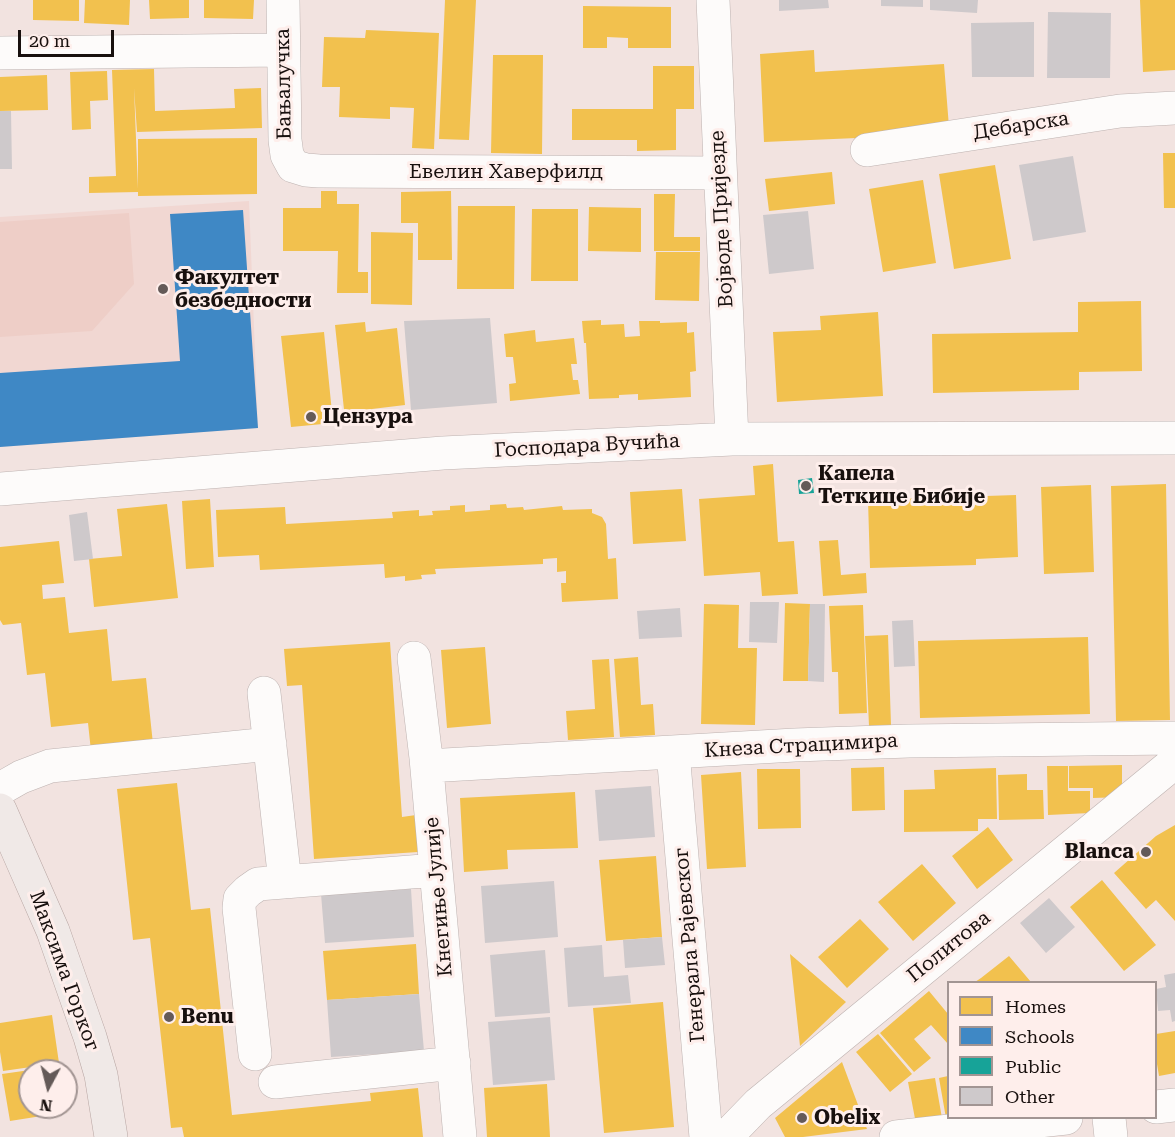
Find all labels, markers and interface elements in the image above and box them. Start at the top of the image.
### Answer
scale bar [21,18,117,56]
street label: Бањалучка [271,28,297,140]
text: 20 m [29,30,70,51]
street label: Дебарска [971,107,1071,145]
street label: Војводе Пријезде [705,130,739,308]
street label: Евелин Хаверфилд [409,160,603,184]
place label: Факултет безбедности [175,266,312,313]
marker: Факултет безбедности [156,282,170,296]
place label: Цензура [323,405,413,429]
marker: Цензура [304,410,318,424]
street label: Господара Вучића [494,429,680,463]
place label: Капела Теткице Бибије [818,462,985,509]
marker: Капела Теткице Бибије [799,479,813,493]
street label: Кнеза Страцимира [704,729,898,763]
street label: Кнегиње Јулије [420,816,458,978]
place label: Blanca [1065,840,1134,864]
marker: Blanca [1139,845,1153,859]
street label: Генерала Рајевског [670,847,710,1043]
street label: Максима Горког [24,888,104,1054]
street label: Политова [903,906,995,988]
legend [947,981,1157,1119]
text: Homes [1005,996,1066,1017]
place label: Benu [181,1005,234,1029]
marker: Benu [162,1010,176,1024]
text: Schools [1005,1026,1074,1047]
text: Public [1005,1056,1061,1077]
north arrow [18,1059,78,1119]
text: Other [1005,1086,1055,1107]
text: N [39,1095,53,1116]
place label: Obelix [814,1106,880,1130]
marker: Obelix [795,1111,809,1125]

